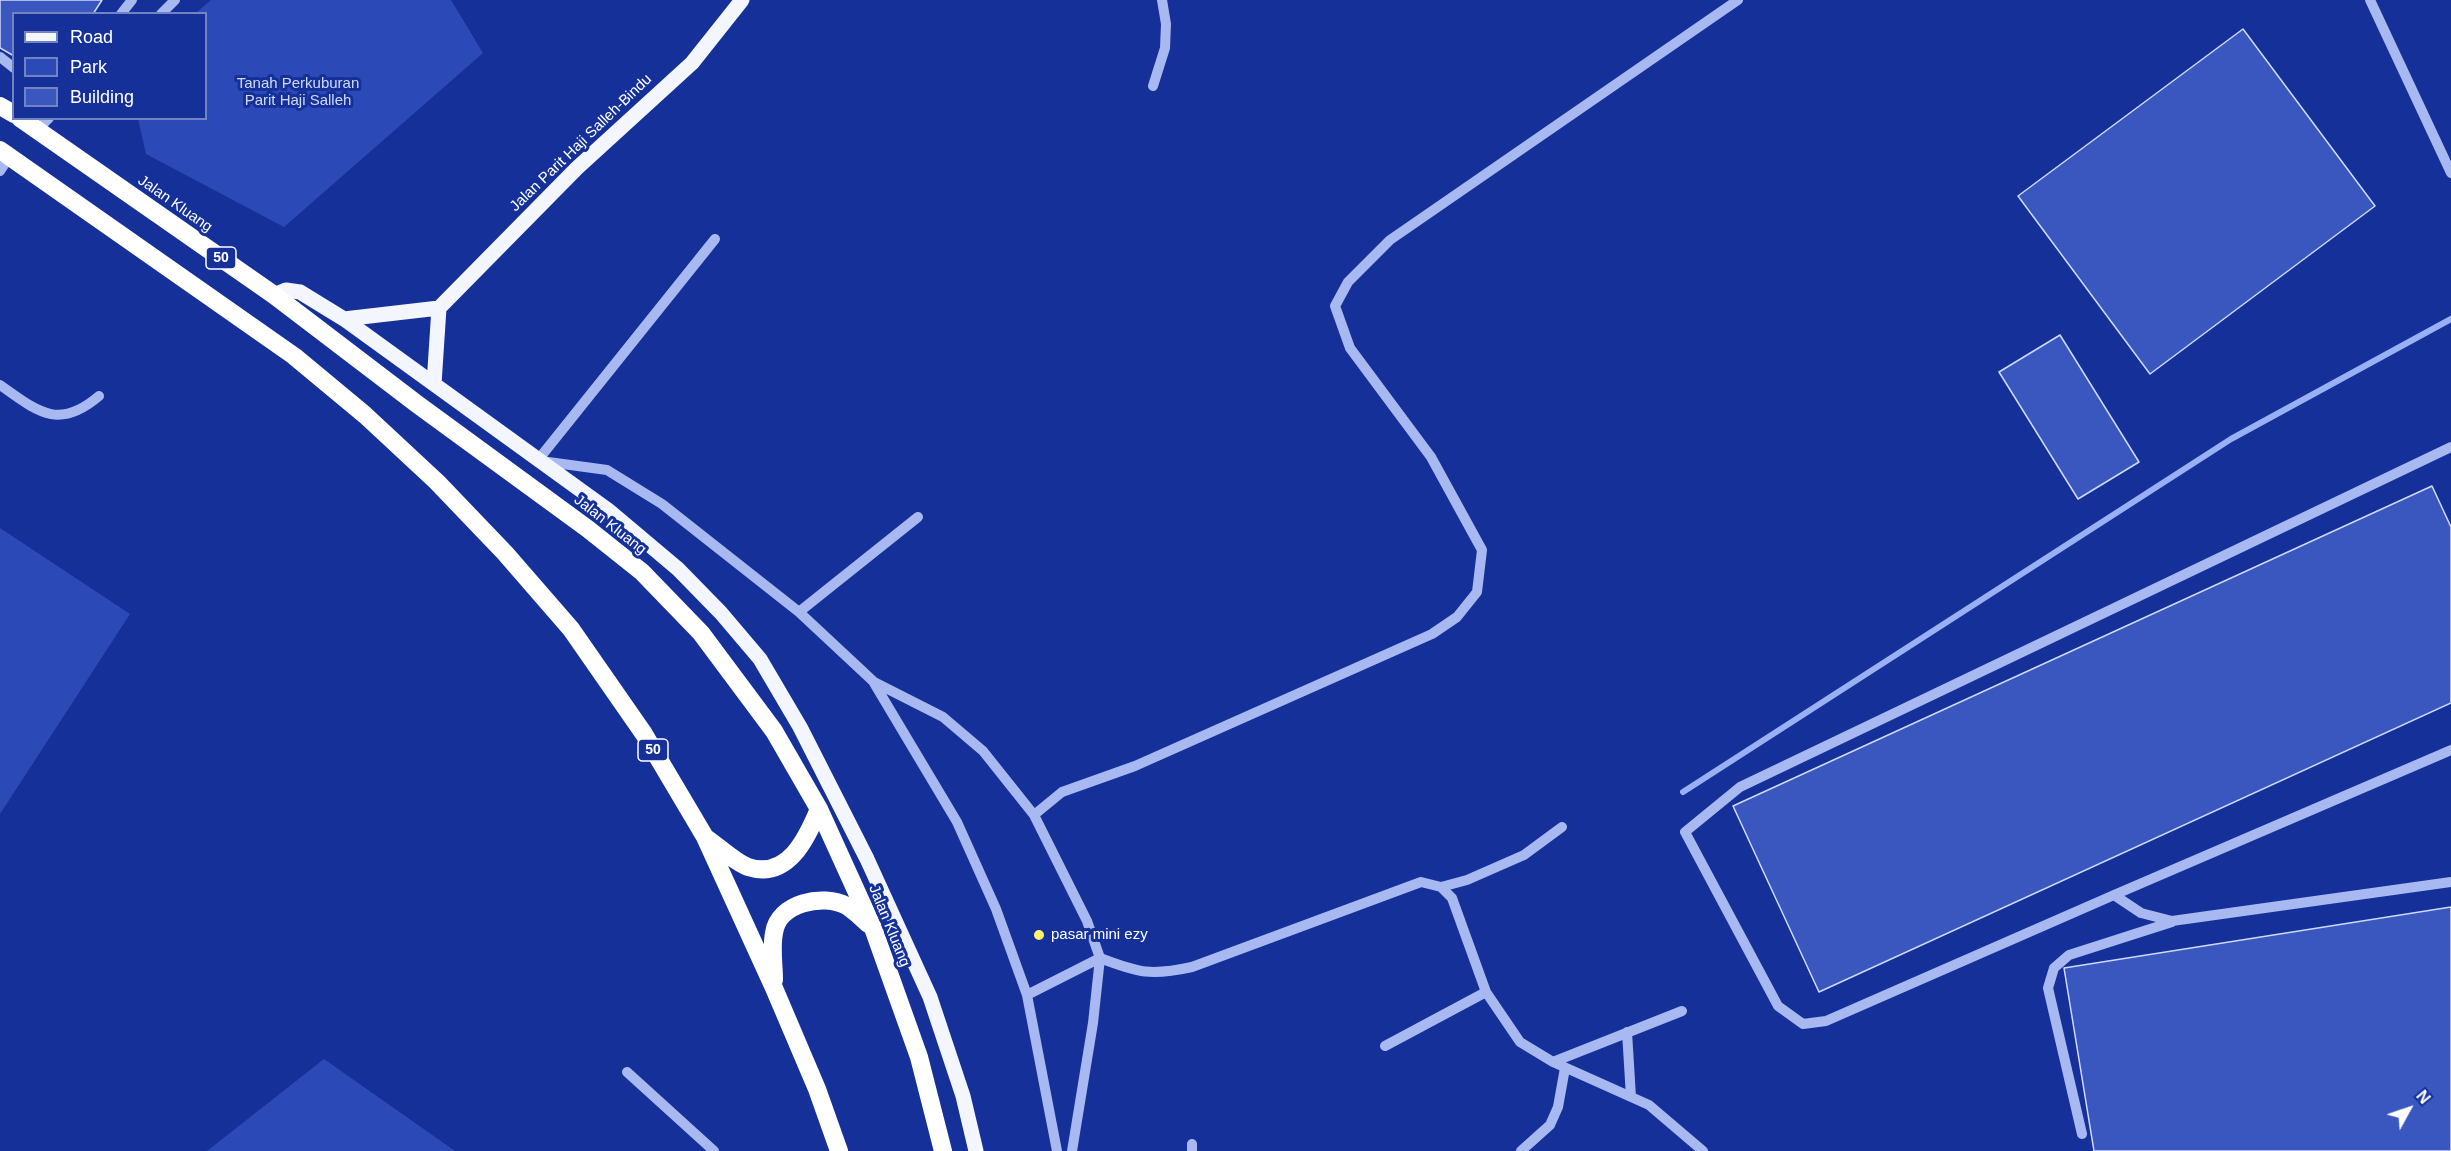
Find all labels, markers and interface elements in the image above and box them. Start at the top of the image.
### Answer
legend [12,12,207,120]
text: Road [70,27,113,47]
text: Park [70,57,107,77]
street label: Jalan Parit Haji Salleh-Bindu [506,70,656,216]
park label: Tanah Perkuburan Parit Haji Salleh [237,75,359,110]
text: Building [70,87,134,107]
street label: Jalan Kluang [134,172,216,236]
road number: 50 [206,247,236,269]
street label: Jalan Kluang [570,491,650,559]
road number: 50 [638,739,668,761]
street label: Jalan Kluang [864,882,914,970]
place label: pasar mini ezy [1051,926,1148,944]
marker: pasar mini ezy [1032,928,1046,942]
north arrow [2379,1079,2439,1139]
text: N [2413,1087,2433,1107]

